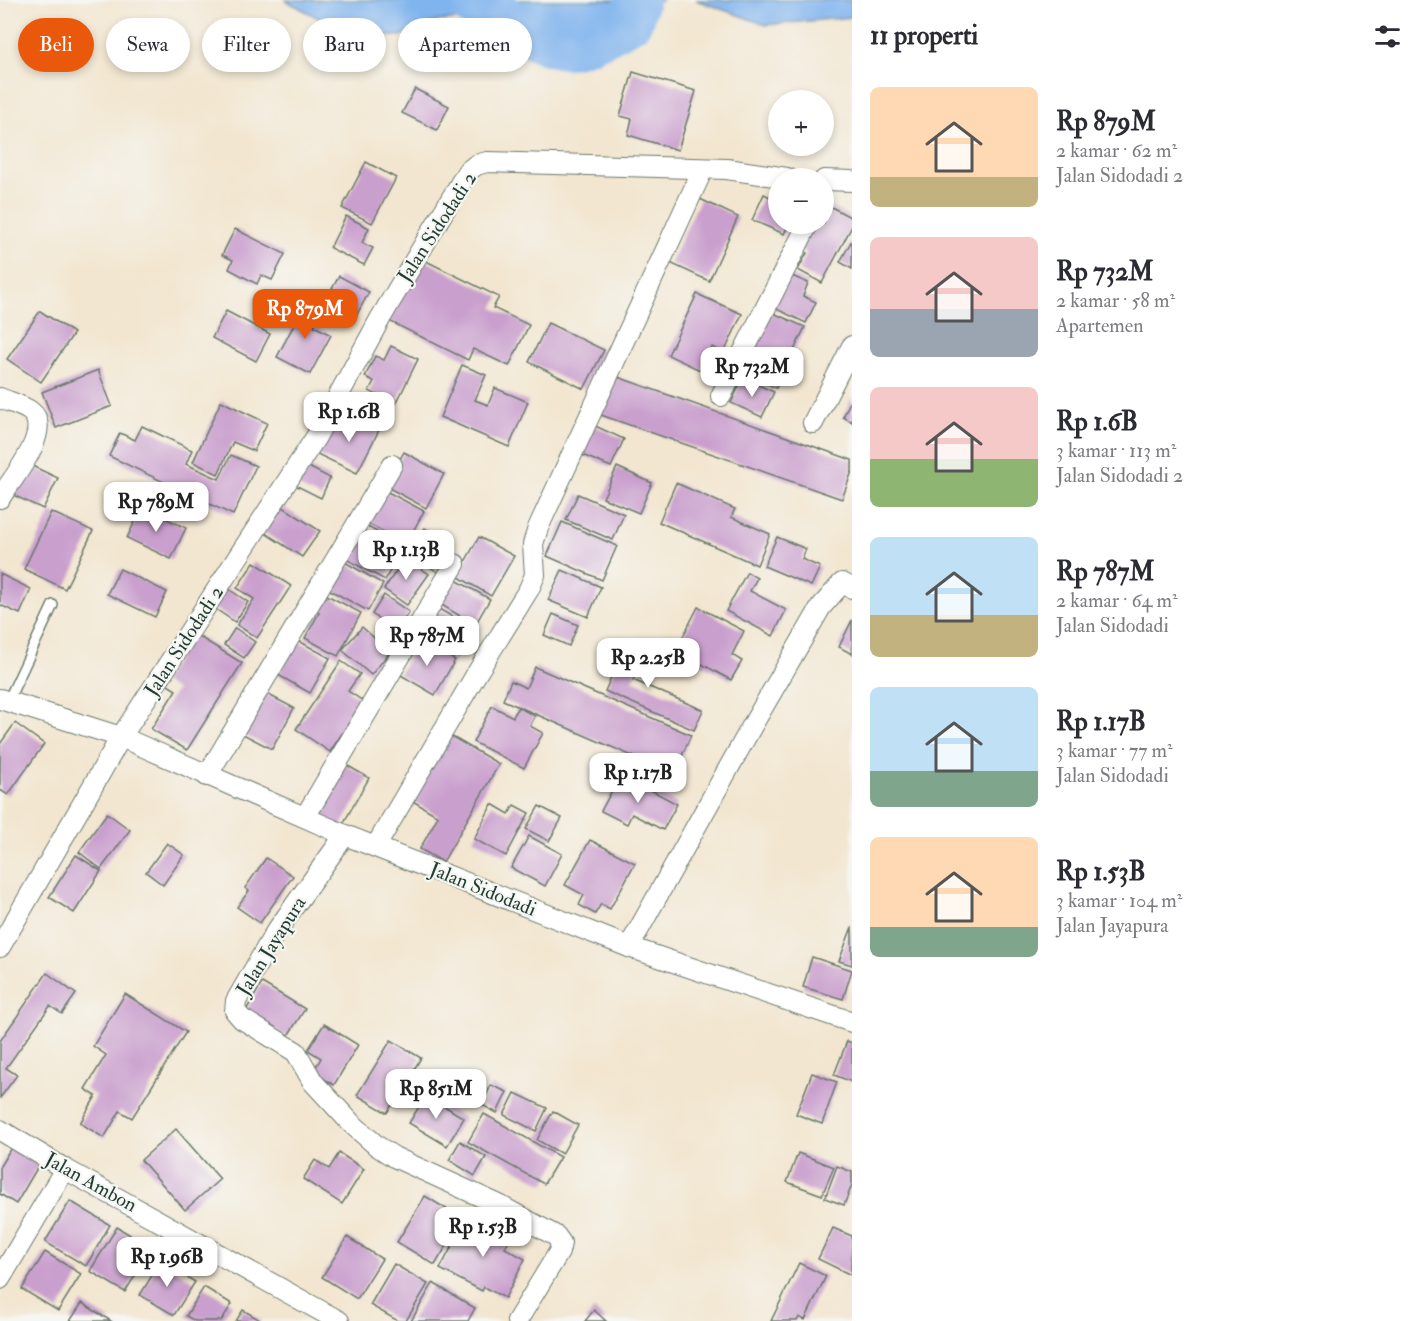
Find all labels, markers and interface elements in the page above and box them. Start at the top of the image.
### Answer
chip: Beli [18,18,94,72]
chip: Sewa [106,18,190,72]
chip: Filter [202,18,291,72]
chip: Baru [303,18,386,72]
chip: Apartemen [398,18,532,72]
text: 11 properti [870,20,978,52]
icon: filters [1371,20,1404,53]
map controls [768,90,834,234]
button: + [768,90,834,156]
text: Rp 879M [1056,106,1156,138]
icon: home [918,111,990,183]
text: 2 kamar · 62 m² [1056,138,1177,163]
text: Jalan Sidodadi 2 [1056,163,1183,188]
street label: Jalan Sidodadi 2 [391,167,482,288]
button: − [768,168,834,234]
text: Rp 732M [1056,256,1153,288]
icon: home [918,261,990,333]
text: 2 kamar · 58 m² [1056,288,1175,313]
pin: Rp 879M [250,289,360,340]
text: Rp 879M [267,296,343,321]
text: Apartemen [1056,313,1143,338]
pin: Rp 732M [697,347,807,398]
text: Rp 732M [715,354,789,379]
pin: Rp 1.6B [294,392,404,443]
text: Rp 1.6B [318,399,380,424]
text: Rp 1.6B [1056,406,1138,438]
icon: home [918,411,990,483]
text: 3 kamar · 113 m² [1056,438,1176,463]
text: Jalan Sidodadi 2 [1056,463,1183,488]
pin: Rp 789M [101,482,211,533]
text: Rp 789M [118,489,194,514]
pin: Rp 1.13B [344,530,468,581]
text: Rp 1.13B [372,537,440,562]
text: Rp 787M [1056,556,1154,588]
icon: home [918,561,990,633]
street label: Jalan Sidodadi 2 [138,581,229,702]
text: 2 kamar · 64 m² [1056,588,1178,613]
text: Jalan Sidodadi [1056,613,1169,638]
pin: Rp 787M [372,616,482,667]
text: Rp 787M [389,623,465,648]
pin: Rp 2.25B [586,638,710,689]
text: Rp 2.25B [611,645,685,670]
text: Rp 1.17B [1056,706,1146,738]
icon: home [918,711,990,783]
text: 3 kamar · 77 m² [1056,738,1173,763]
pin: Rp 1.17B [576,753,700,804]
text: Rp 1.17B [603,760,673,785]
text: Jalan Sidodadi [1056,763,1169,788]
street label: Jalan Sidodadi [425,856,540,922]
text: Rp 1.53B [1056,856,1146,888]
icon: home [918,861,990,933]
text: 3 kamar · 104 m² [1056,888,1182,913]
street label: Jalan Jayapura [230,891,313,1002]
text: Jalan Jayapura [1056,913,1168,938]
pin: Rp 851M [381,1069,491,1120]
text: Rp 851M [399,1076,473,1101]
street label: Jalan Ambon [40,1146,142,1218]
pin: Rp 1.53B [421,1207,545,1258]
text: Rp 1.53B [449,1214,517,1239]
pin: Rp 1.96B [105,1237,229,1288]
text: Rp 1.96B [130,1244,204,1269]

